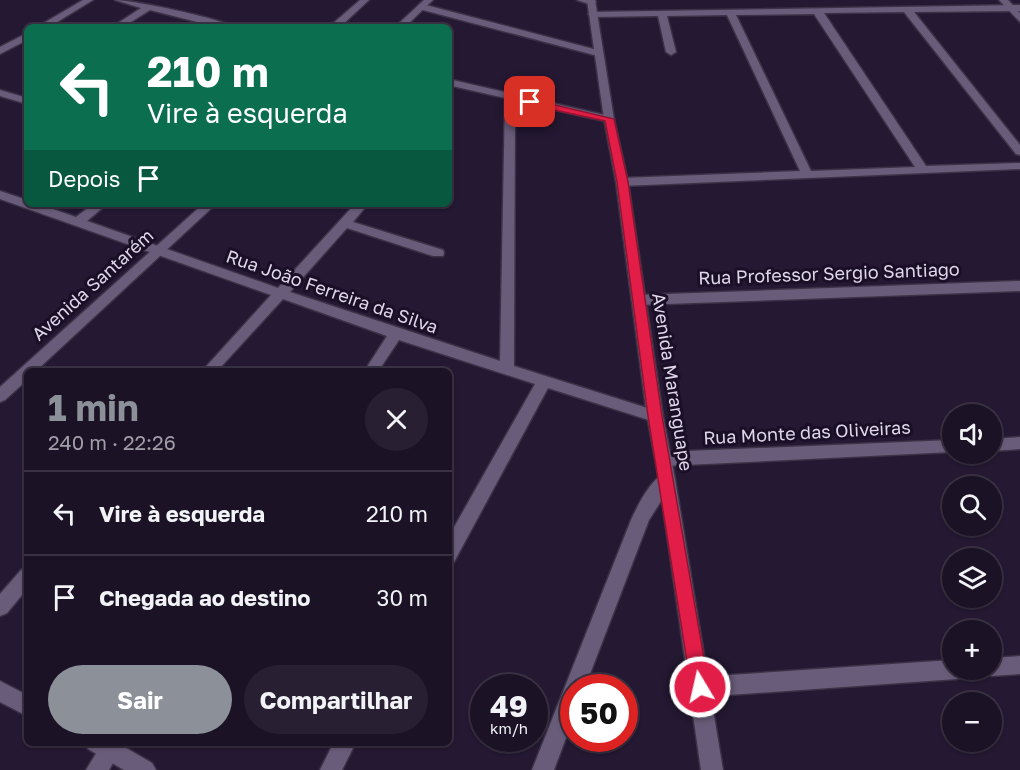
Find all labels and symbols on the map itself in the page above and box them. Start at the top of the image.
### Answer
pin [504,76,555,127]
street label: Avenida Santarém [27,224,158,345]
street label: Rua João Ferreira da Silva [224,244,441,338]
street label: Rua Professor Sergio Santiago [698,257,960,289]
street label: Avenida Maranguape [648,291,698,473]
street label: Rua Monte das Oliveiras [703,416,911,448]
position arrow [668,655,732,719]
speed limit sign: 50 [560,674,638,752]

